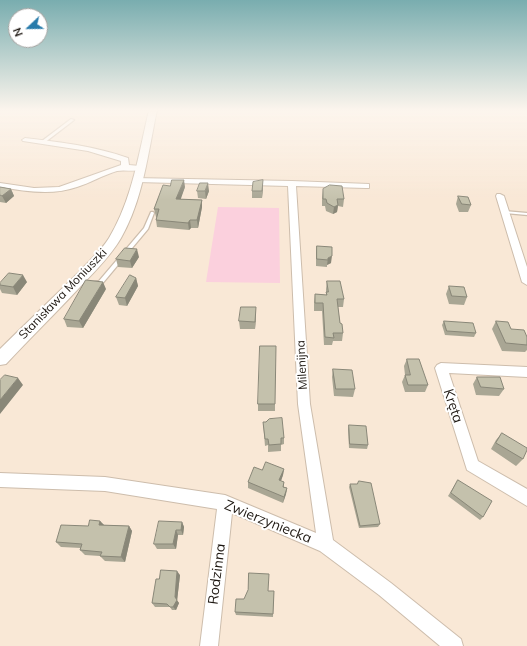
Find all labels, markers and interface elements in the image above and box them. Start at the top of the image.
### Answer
north arrow [8,8,48,48]
text: N [10,26,26,39]
street label: Stanisława Moniuszki [16,246,110,342]
street label: Milenijna [294,340,310,390]
street label: Kręta [440,387,466,425]
street label: Zwierzyniecka [222,497,314,547]
street label: Rodzinna [205,543,229,605]

